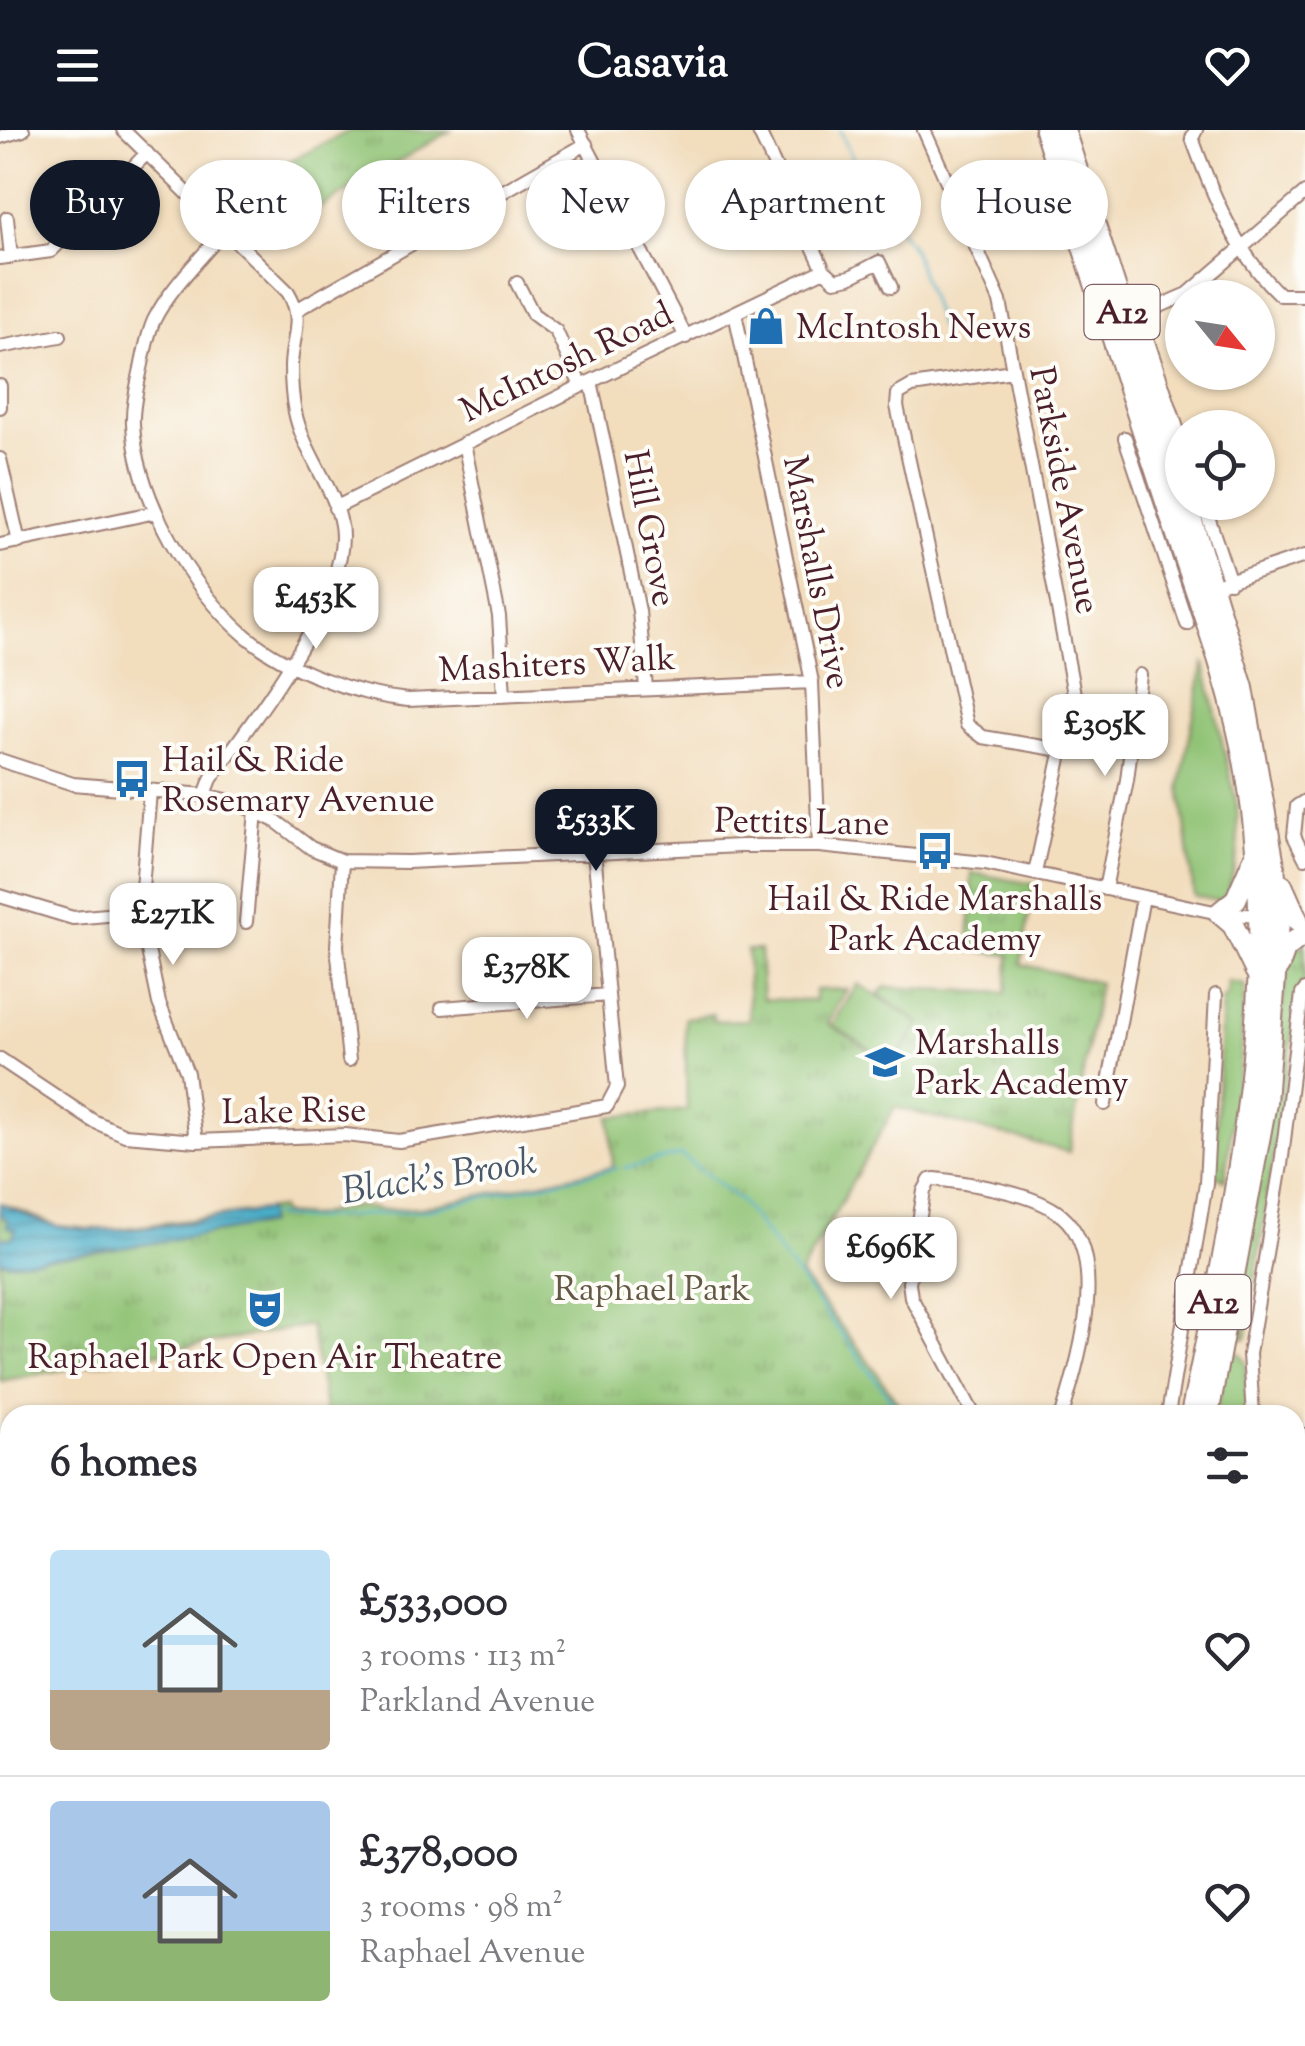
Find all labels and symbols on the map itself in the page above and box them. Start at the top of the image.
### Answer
north arrow [1165,280,1275,390]
road number: A12 [1084,285,1160,339]
street label: McIntosh Road [453,291,683,438]
place label: McIntosh News [796,304,1031,355]
shop icon: McIntosh News [745,305,787,347]
street label: Parkside Avenue [1014,363,1112,619]
street label: Hill Grove [607,446,688,611]
street label: Marshalls Drive [767,452,862,694]
pin: £453K [246,567,386,652]
street label: Mashiters Walk [437,635,677,698]
pin: £305K [1035,694,1175,779]
place label: Hail & Ride Rosemary Avenue [162,737,435,828]
bus stop icon: Hail & Ride Rosemary Avenue [111,758,153,800]
pin: £533K [526,789,666,874]
street label: Pettits Lane [714,797,890,852]
bus stop icon: Hail & Ride Marshalls Park Academy [914,830,956,872]
place label: Hail & Ride Marshalls Park Academy [768,876,1102,967]
pin: £271K [103,883,243,968]
pin: £378K [457,937,597,1022]
place label: Marshalls Park Academy [915,1020,1129,1111]
school or university icon: Marshalls Park Academy [864,1041,906,1083]
street label: Lake Rise [221,1087,367,1140]
water label: Black's Brook [338,1137,541,1221]
pin: £696K [821,1217,961,1302]
park label: Raphael Park [554,1266,750,1317]
road number: A12 [1176,1275,1250,1329]
theatre icon: Raphael Park Open Air Theatre [244,1288,286,1330]
place label: Raphael Park Open Air Theatre [28,1334,502,1385]

